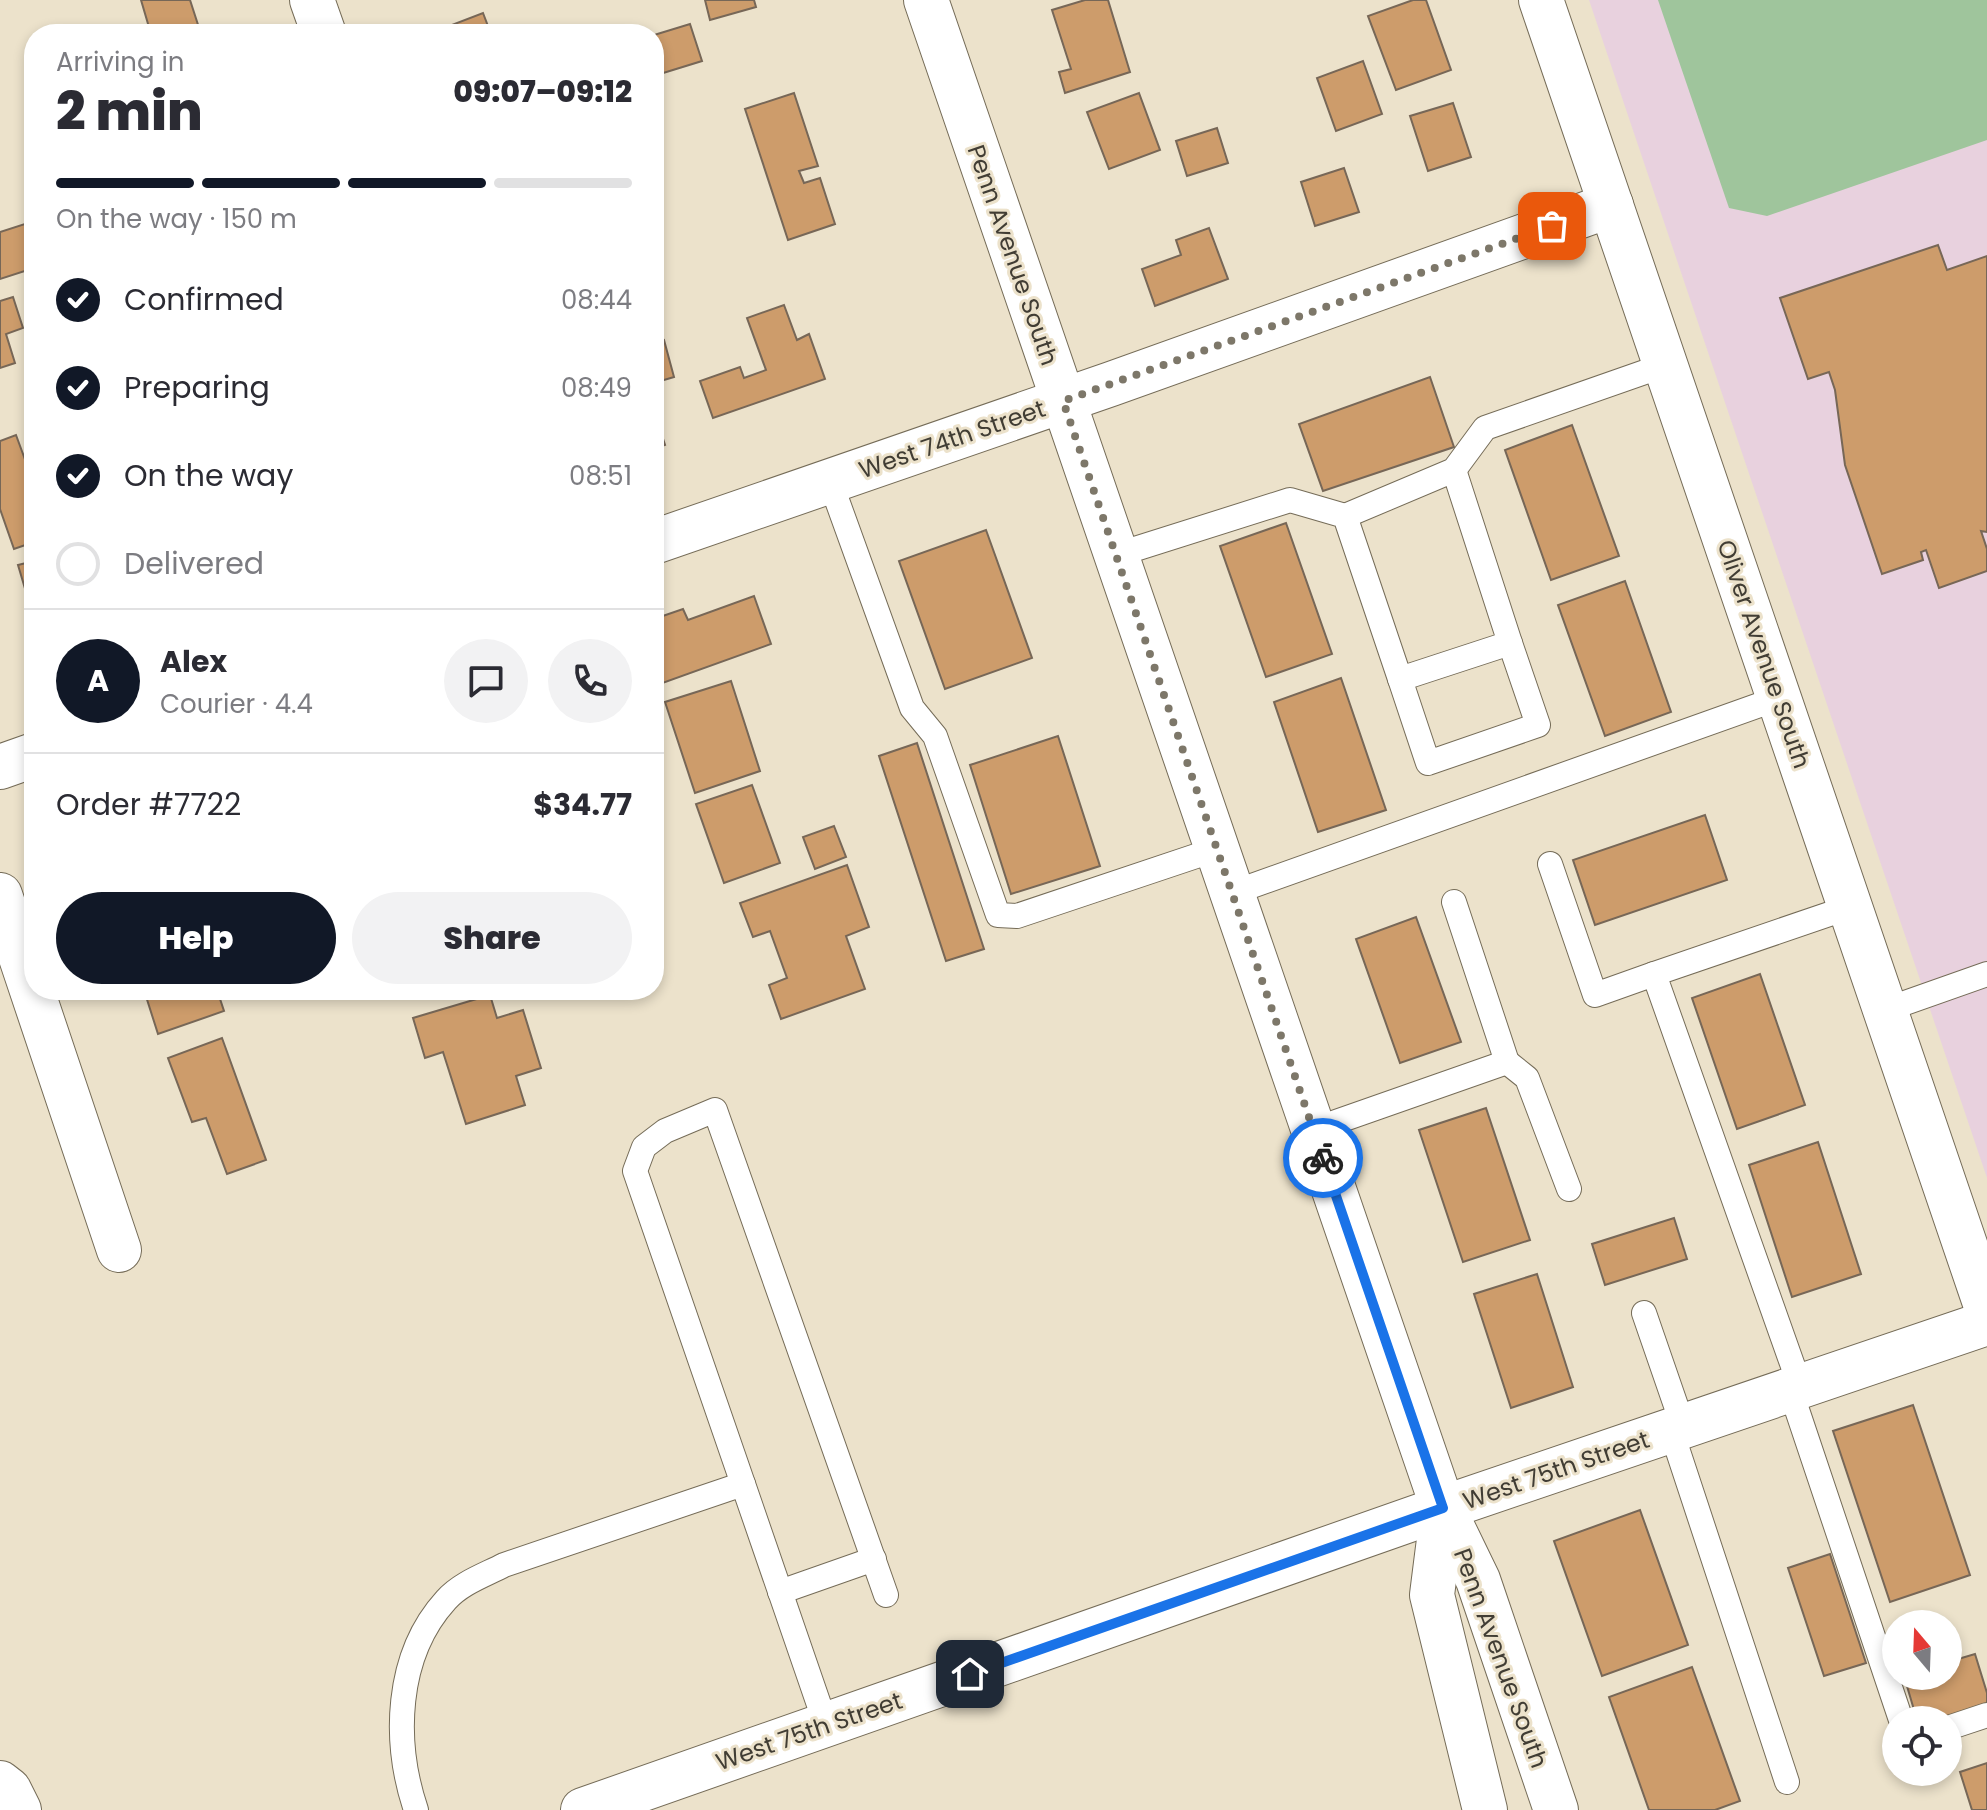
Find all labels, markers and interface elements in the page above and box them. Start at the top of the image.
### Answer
text: Arriving in [56,44,185,80]
text: 09:07–09:12 [453,70,632,113]
text: 2 min [56,75,203,148]
street label: Penn Avenue South [960,140,1066,370]
pin [1518,192,1586,260]
text: On the way · 150 m [56,201,297,237]
icon: bag [1530,204,1574,248]
icon: check [56,278,100,322]
text: Confirmed [124,278,284,321]
text: 08:44 [561,282,632,318]
icon: check [56,366,100,410]
text: Preparing [124,366,270,409]
text: 08:49 [561,370,632,406]
street label: West 74th Street [854,392,1050,486]
icon: check [56,454,100,498]
text: On the way [124,454,293,497]
text: 08:51 [569,458,632,494]
street label: Oliver Avenue South [1709,535,1819,773]
text: Delivered [124,542,264,585]
button: chat [444,639,528,723]
button: phone [548,639,632,723]
text: Alex [160,640,227,683]
text: A [87,659,109,702]
text: Courier · 4.4 [160,686,313,722]
text: Order #7722 [56,783,241,826]
text: $34.77 [533,783,632,826]
button: Help [56,892,336,984]
button: Share [352,892,632,984]
courier [1283,1118,1363,1198]
icon: bike [1301,1136,1345,1180]
street label: West 75th Street [1458,1423,1654,1517]
street label: Penn Avenue South [1446,1544,1556,1772]
north arrow [1882,1610,1962,1690]
map controls [1882,1610,1962,1786]
pin [936,1640,1004,1708]
icon: home [948,1652,992,1696]
street label: West 75th Street [711,1684,907,1778]
button: locate [1882,1706,1962,1786]

